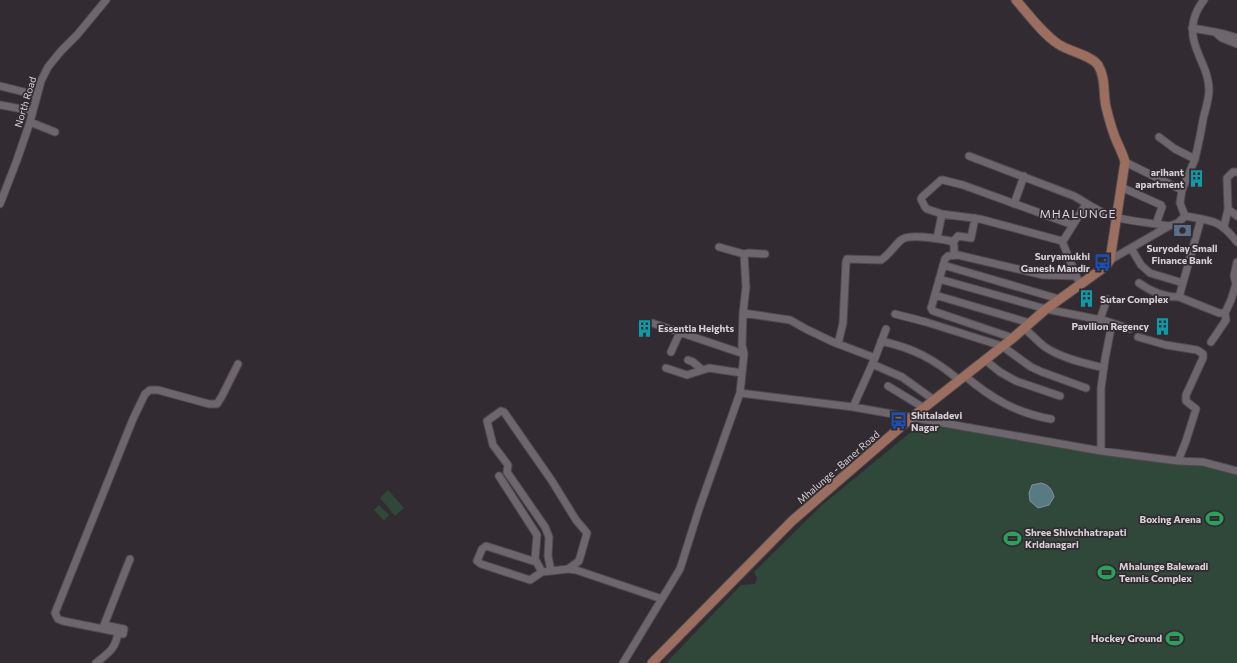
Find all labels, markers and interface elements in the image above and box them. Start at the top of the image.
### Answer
street label: North Road [12,75,38,129]
place label: arihant apartment [1135,166,1184,190]
building icon: arihant apartment [1187,168,1207,188]
district label: MHALUNGE [1039,206,1117,220]
bank icon: Suryoday Small Finance Bank [1172,221,1192,241]
place label: Suryoday Small Finance Bank [1147,242,1218,266]
place label: Suryamukhi Ganesh Mandir [1021,250,1090,274]
bus stop icon: Suryamukhi Ganesh Mandir [1093,252,1113,272]
building icon: Sutar Complex [1077,289,1097,309]
place label: Sutar Complex [1100,293,1169,305]
building icon: Pavilion Regency [1152,316,1172,336]
building icon: Essentia Heights [635,318,655,338]
place label: Pavilion Regency [1071,320,1150,332]
place label: Essentia Heights [658,322,734,334]
place label: Shitaladevi Nagar [911,409,962,433]
bus stop icon: Shitaladevi Nagar [888,411,908,431]
street label: Mhalunge - Baner Road [794,428,882,506]
sports icon: Boxing Arena [1204,509,1224,529]
place label: Boxing Arena [1140,513,1201,525]
place label: Shree Shivchhatrapati Kridanagari [1025,526,1127,550]
sports icon: Shree Shivchhatrapati Kridanagari [1002,528,1022,548]
place label: Mhalunge Balewadi Tennis Complex [1119,560,1209,584]
sports icon: Mhalunge Balewadi Tennis Complex [1096,562,1116,582]
sports icon: Hockey Ground [1165,628,1185,648]
place label: Hockey Ground [1091,632,1162,644]

